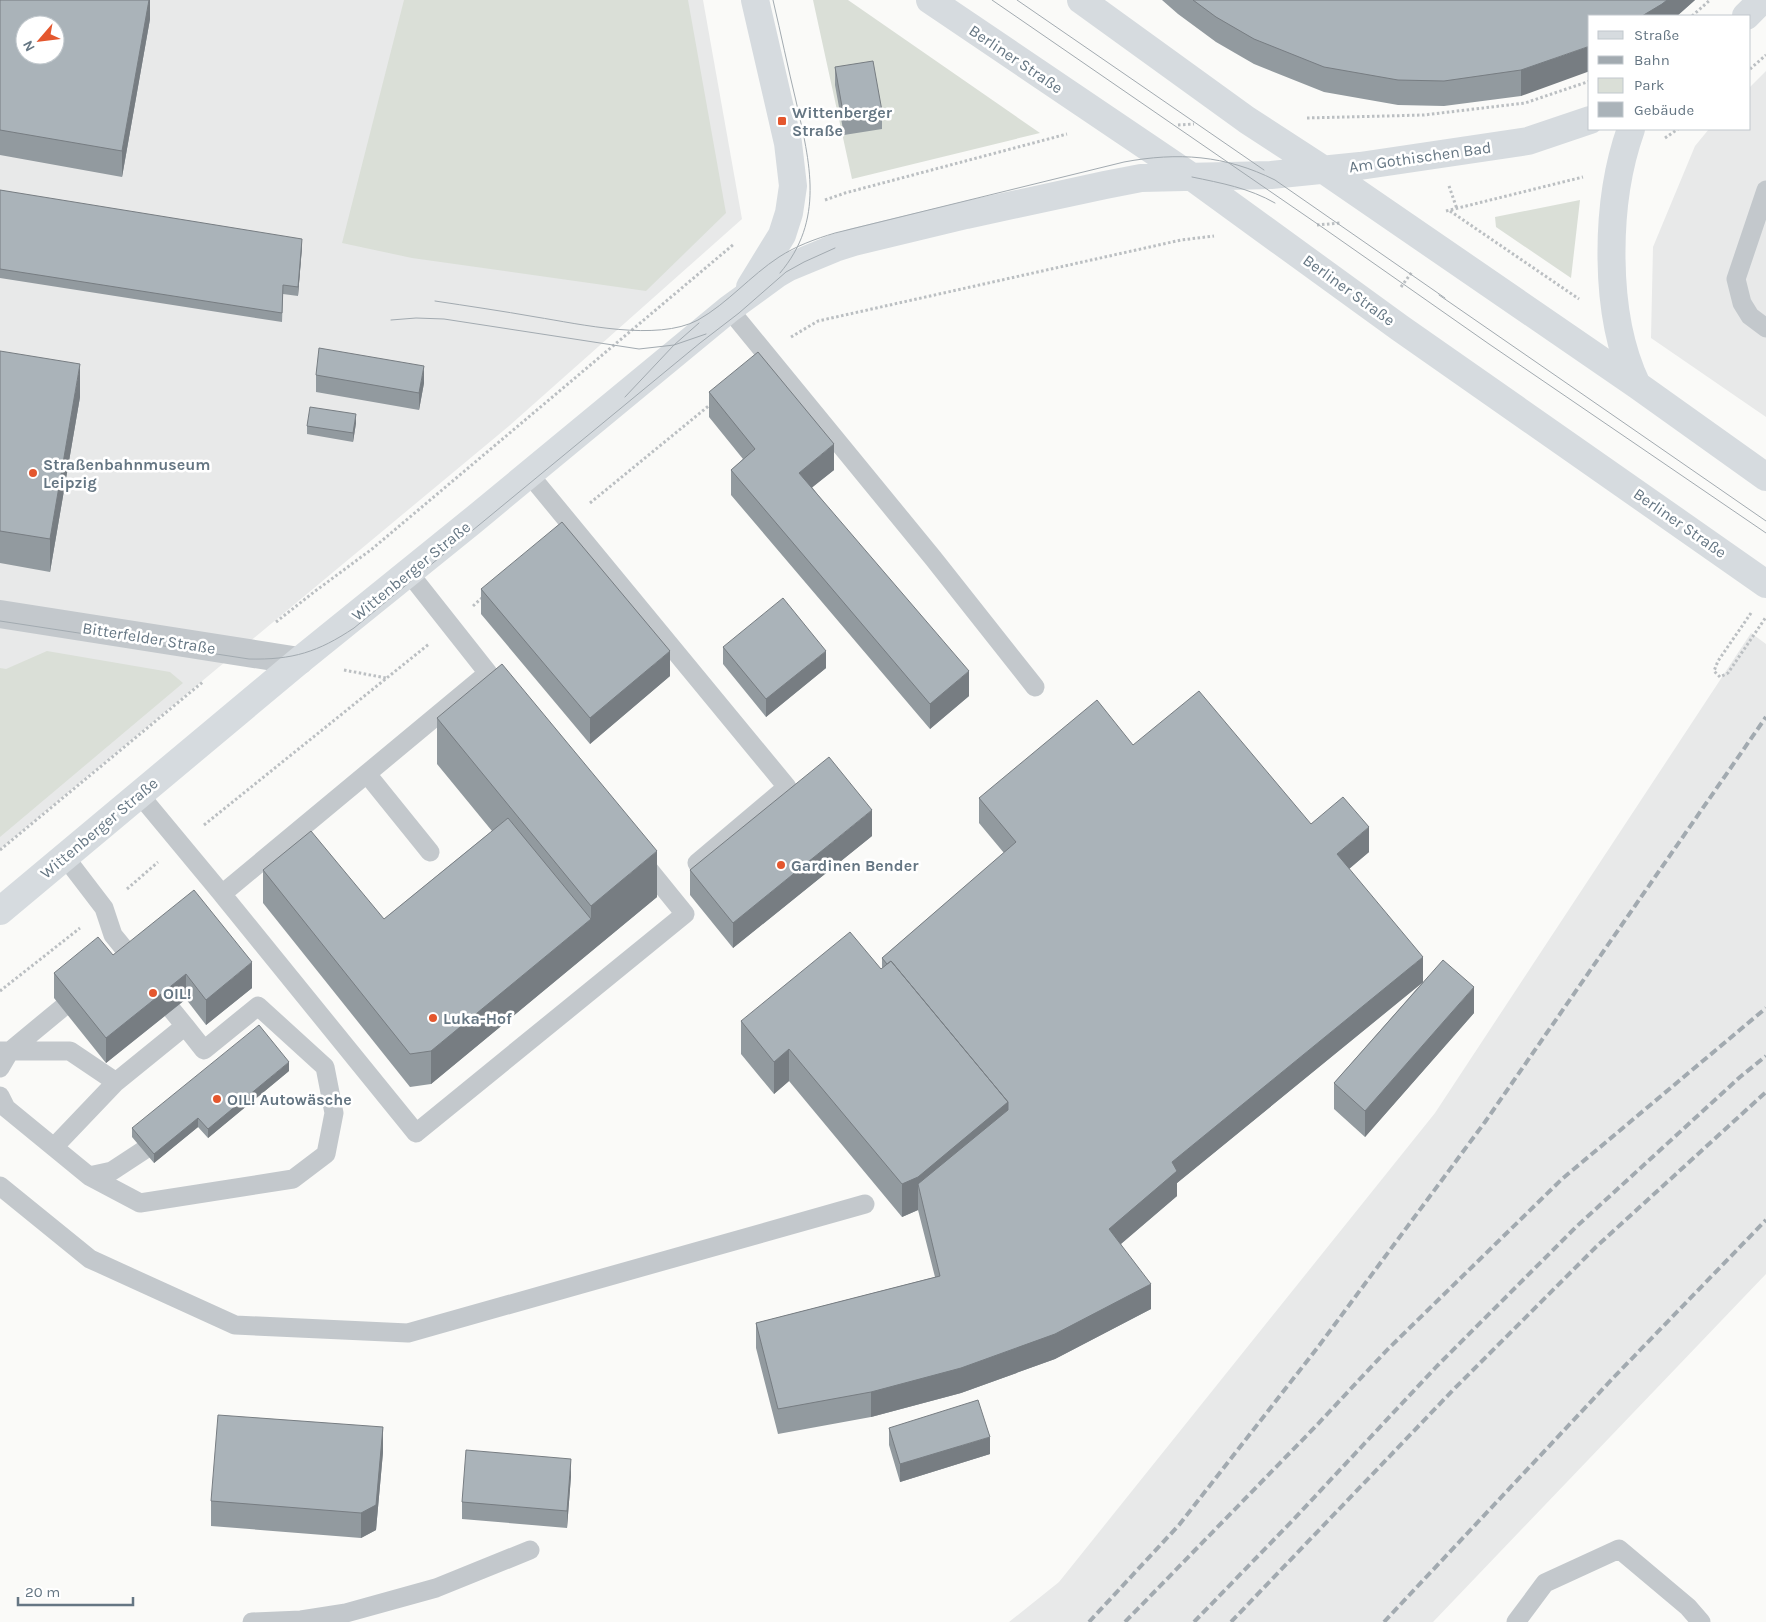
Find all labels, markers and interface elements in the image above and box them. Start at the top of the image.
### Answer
north arrow [15,15,65,65]
legend [1588,15,1751,130]
street label: Berliner Straße [966,21,1066,97]
text: Straße [1634,26,1679,44]
text: N [19,37,39,54]
text: Bahn [1634,51,1670,69]
text: Park [1634,76,1664,94]
text: Gebäude [1634,101,1694,119]
place label: Wittenberger Straße [792,103,893,140]
marker: Wittenberger Straße [776,115,788,127]
street label: Am Gothischen Bad [1348,138,1492,176]
street label: Berliner Straße [1299,250,1399,330]
place label: Straßenbahnmuseum Leipzig [43,455,210,492]
marker: Straßenbahnmuseum Leipzig [27,467,39,479]
street label: Berliner Straße [1630,484,1730,562]
street label: Wittenberger Straße [348,517,474,625]
street label: Bitterfelder Straße [81,618,217,658]
street label: Wittenberger Straße [36,773,162,883]
place label: Gardinen Bender [791,856,919,875]
marker: Gardinen Bender [775,859,787,871]
place label: OIL! [163,984,191,1003]
marker: OIL! [147,987,159,999]
place label: Luka-Hof [443,1009,512,1028]
marker: Luka-Hof [427,1012,439,1024]
place label: OIL! Autowäsche [227,1090,352,1109]
marker: OIL! Autowäsche [211,1093,223,1105]
scale bar [18,1574,132,1606]
text: 20 m [25,1583,60,1601]

